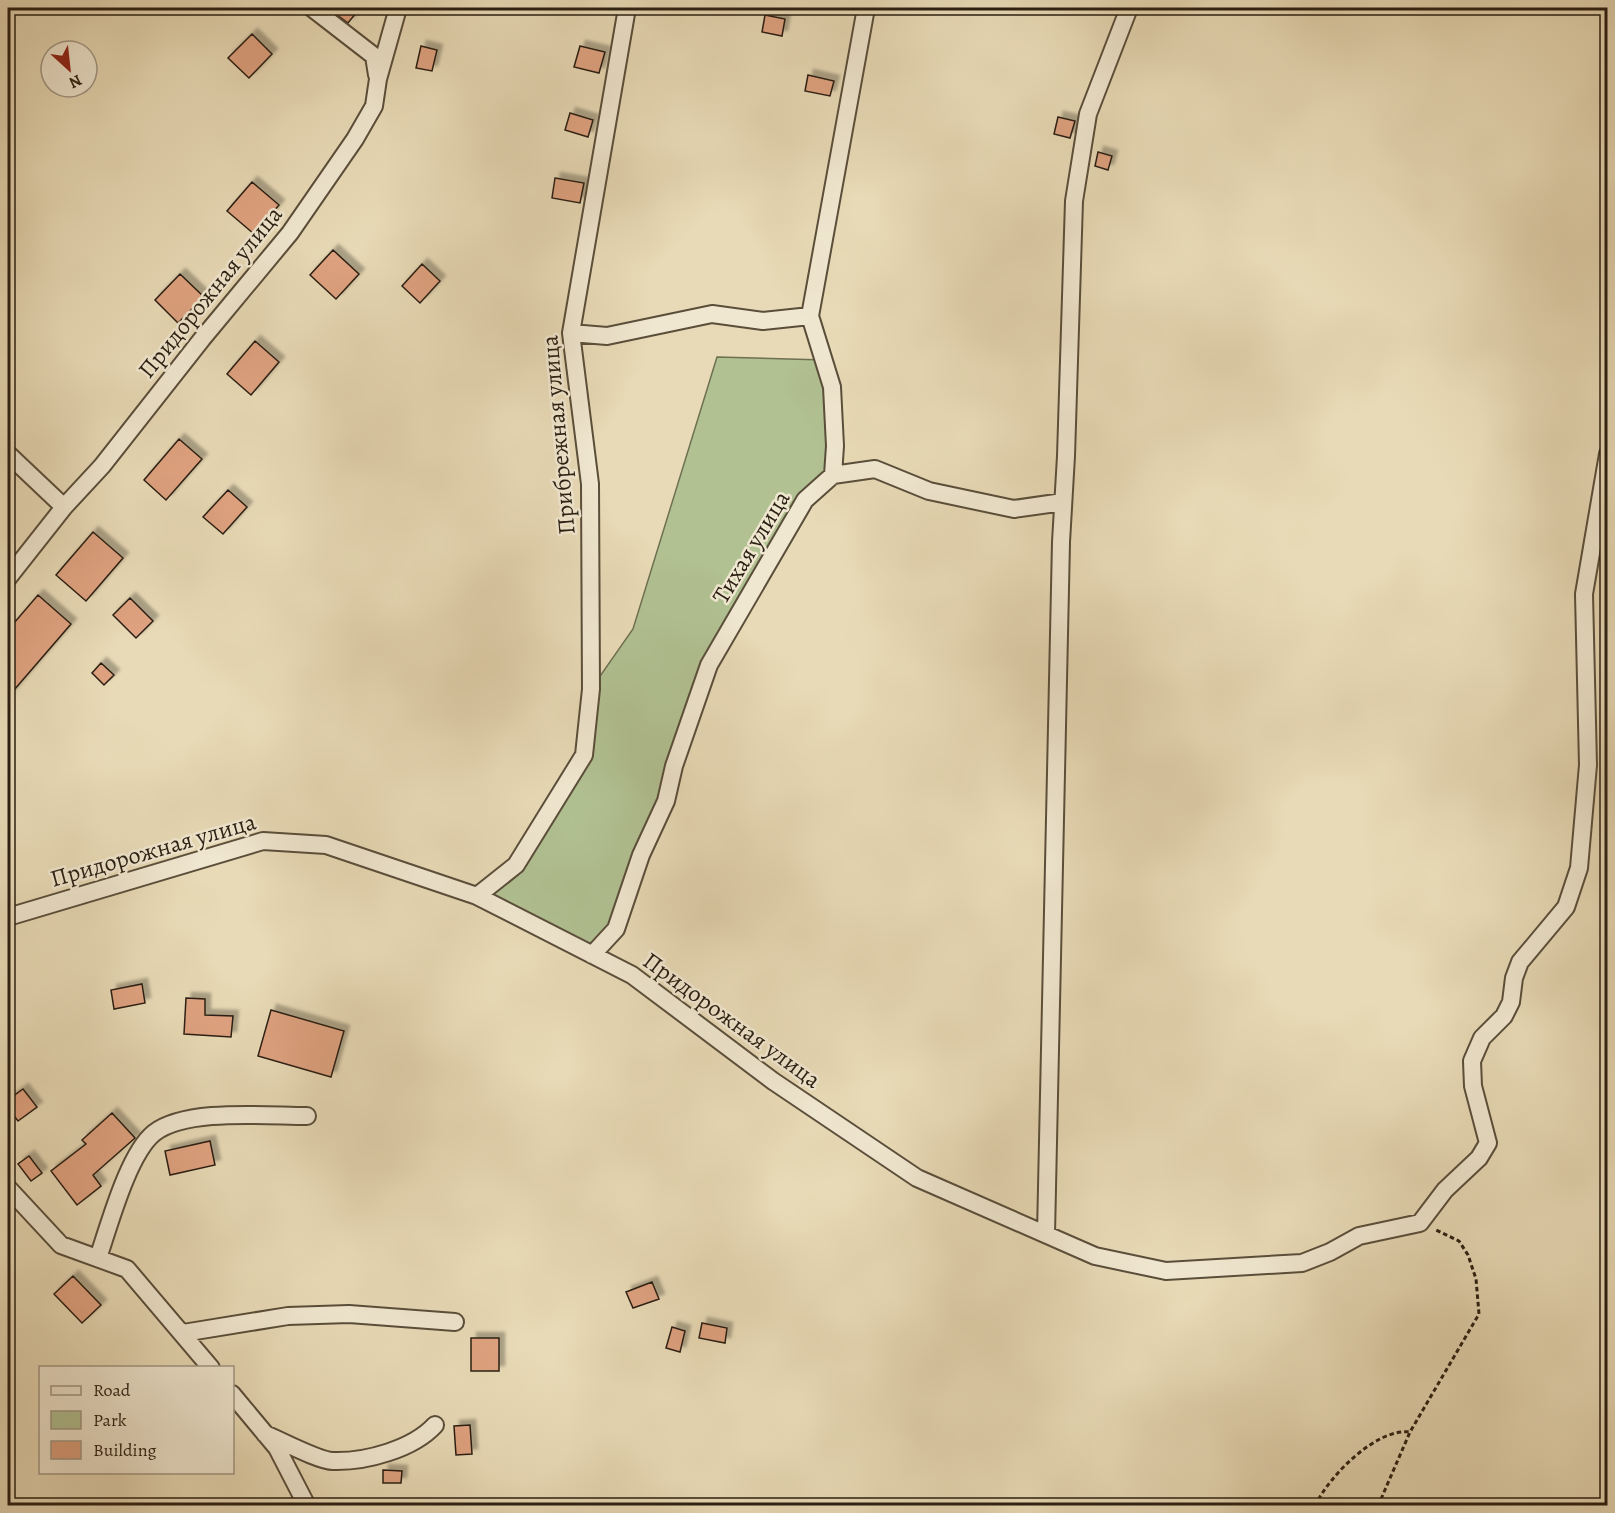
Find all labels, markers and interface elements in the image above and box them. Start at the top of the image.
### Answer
north arrow [39,39,99,99]
text: N [65,69,86,94]
street label: Придорожная улица [131,199,289,385]
street label: Прибрежная улица [533,334,583,536]
street label: Тихая улица [705,485,797,609]
street label: Придорожная улица [46,805,260,895]
street label: Придорожная улица [637,945,827,1095]
legend [39,1366,234,1474]
text: Road [93,1378,131,1402]
text: Park [93,1408,127,1432]
text: Building [93,1438,157,1462]

